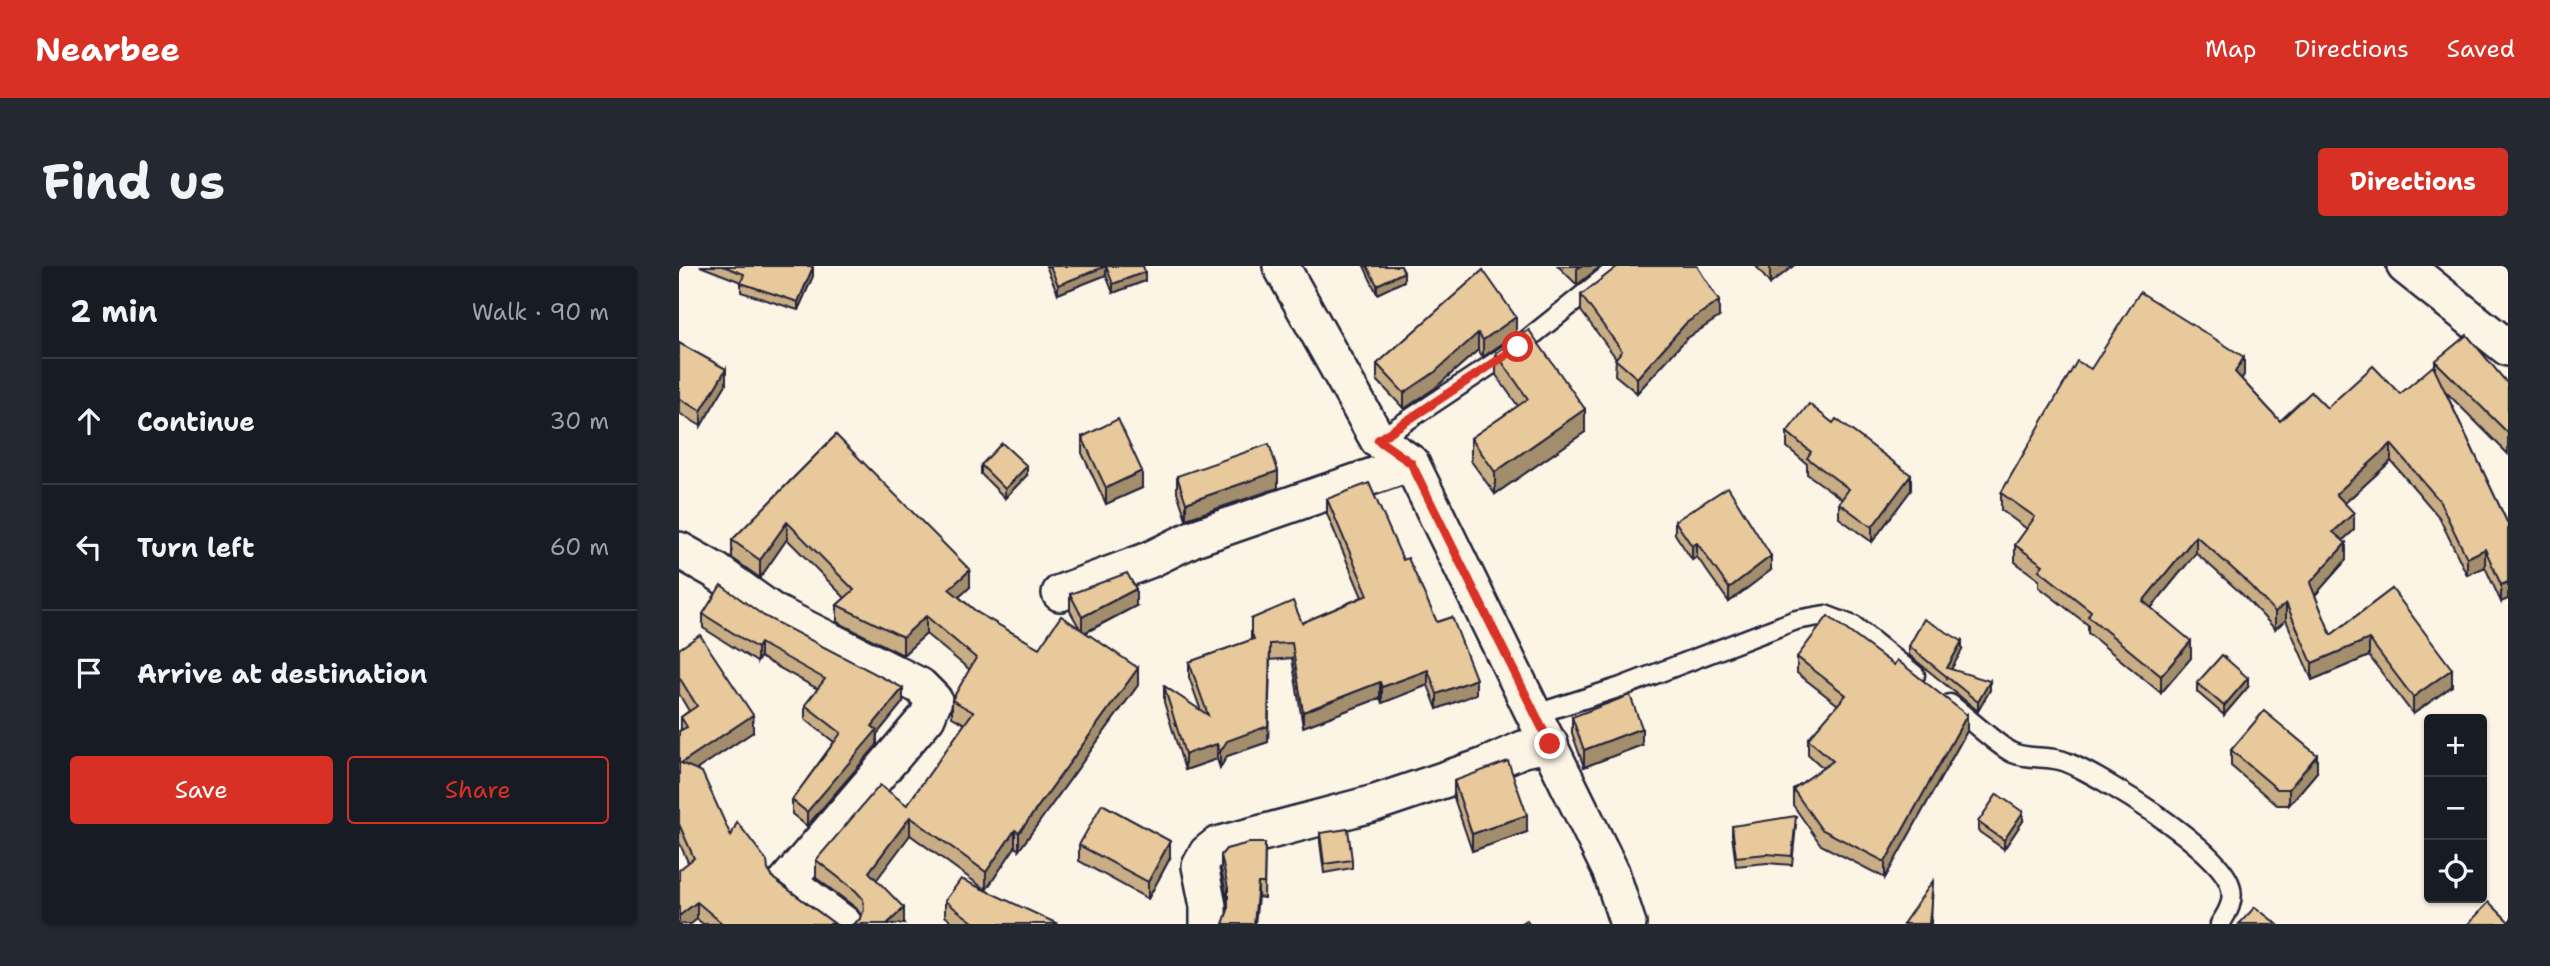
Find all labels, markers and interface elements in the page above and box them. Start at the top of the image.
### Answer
text: Nearbee [35,27,180,72]
text: Map [2205,33,2256,65]
text: Directions [2294,33,2409,65]
text: Saved [2447,33,2515,65]
button: Directions [2318,148,2508,216]
text: Find us [42,149,225,215]
text: 2 min [70,291,157,332]
text: Walk · 90 m [472,297,609,327]
route start [1502,331,1533,362]
icon: ahead [70,402,108,440]
text: Continue [137,404,255,439]
text: 30 m [550,406,609,436]
icon: left [70,528,108,566]
text: Turn left [137,530,254,565]
text: 60 m [550,532,609,562]
icon: arrive [70,654,108,692]
text: Arrive at destination [137,656,427,691]
map controls [2424,714,2487,903]
button: + [2424,714,2487,777]
route end [1534,728,1565,759]
button: Save [70,756,333,824]
button: Share [347,756,609,824]
button: − [2424,777,2487,840]
button: locate [2424,840,2487,903]

